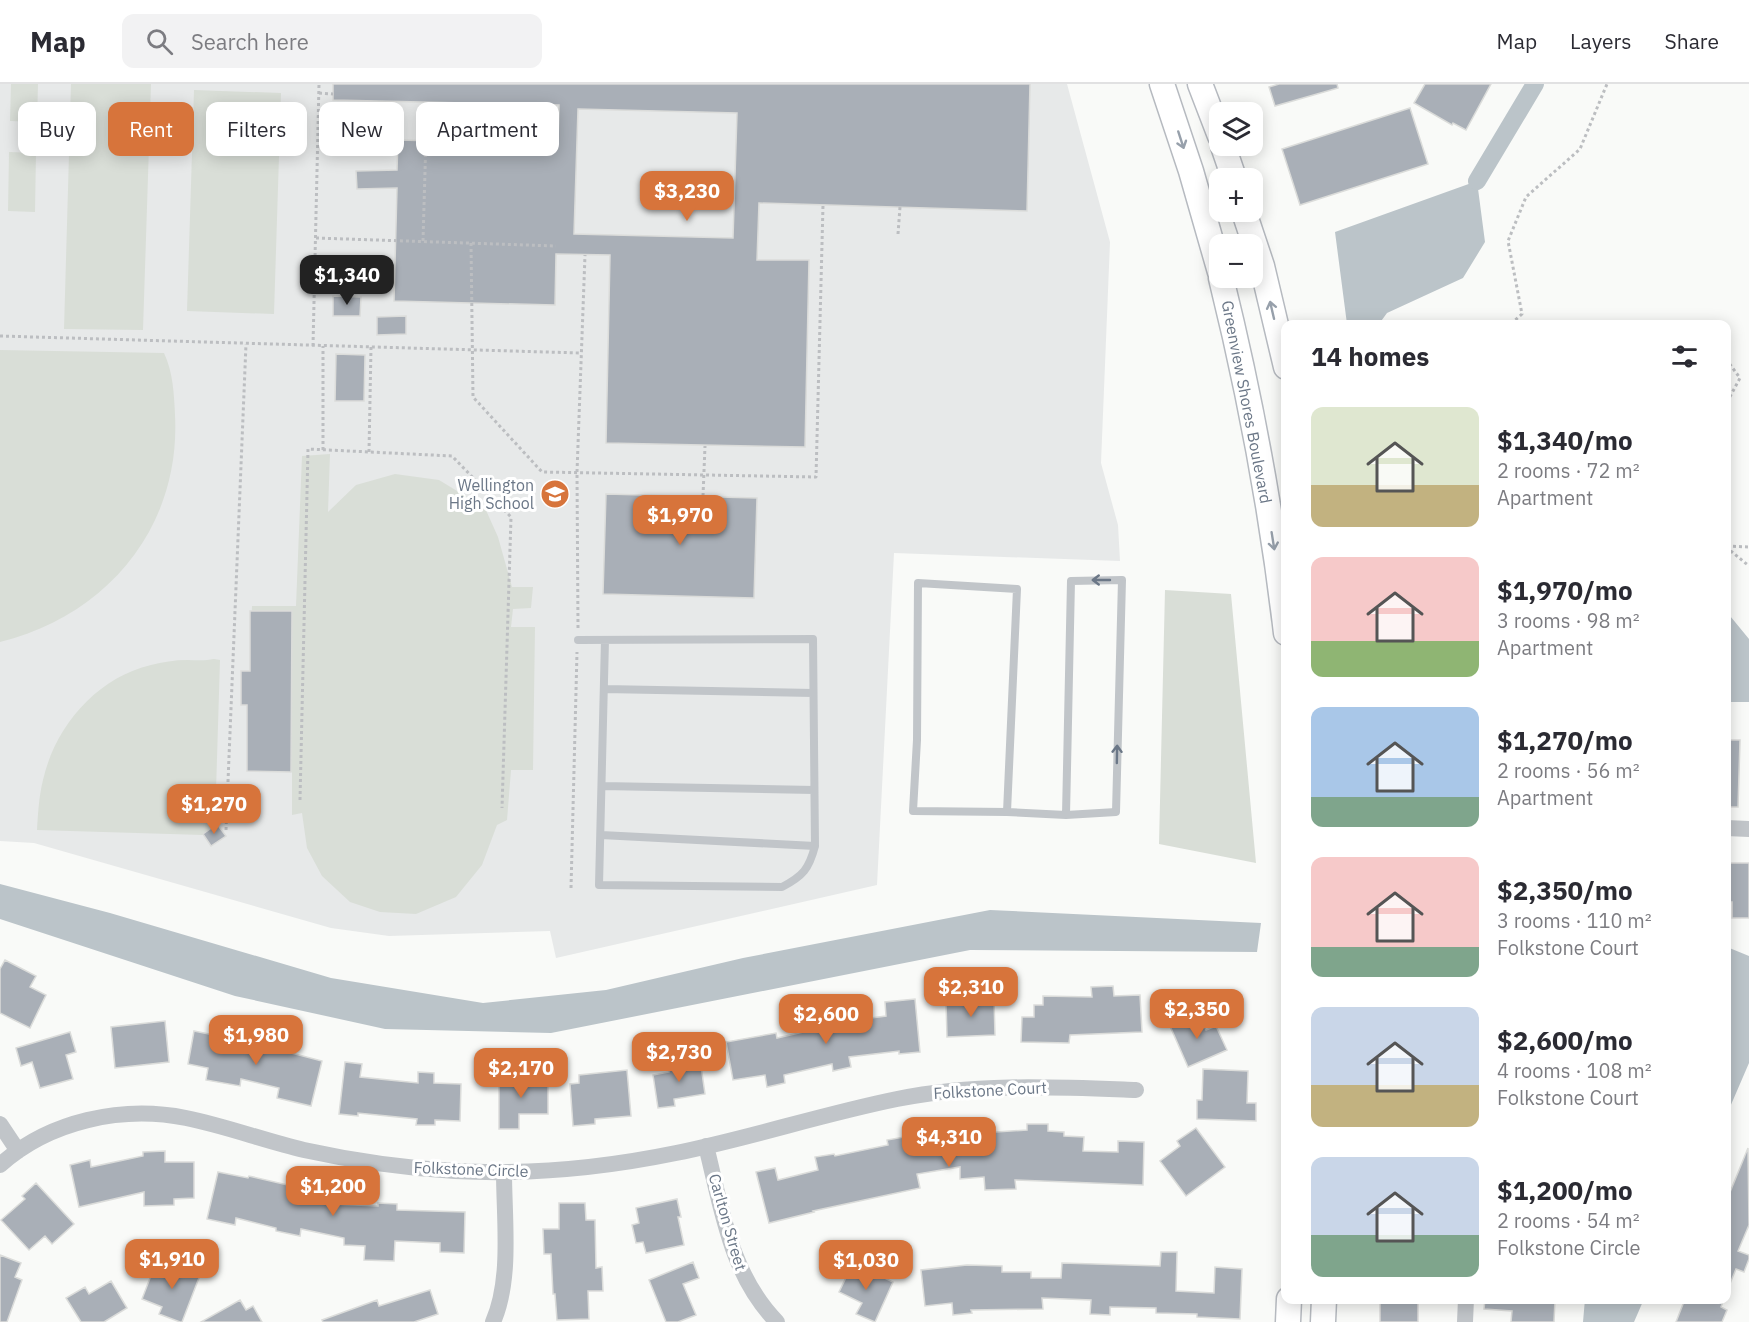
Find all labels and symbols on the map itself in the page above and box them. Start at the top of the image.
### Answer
one-way arrow [1176,130,1187,149]
pin: $3,230 [638,171,736,222]
pin: $1,340 [298,255,396,306]
street label: Greenview Shores Boulevard [1217,299,1277,505]
one-way arrow [1266,301,1278,320]
place label: Wellington High School [449,475,534,513]
school or university icon: Wellington High School [539,478,571,510]
pin: $1,970 [631,495,729,546]
one-way arrow [1268,530,1279,550]
one-way arrow [1091,575,1111,586]
one-way arrow [1112,744,1123,764]
pin: $1,270 [165,784,263,835]
pin: $2,310 [922,967,1020,1018]
pin: $2,350 [1148,989,1246,1040]
pin: $2,600 [777,994,875,1045]
pin: $1,980 [207,1015,305,1066]
pin: $2,730 [630,1032,728,1083]
pin: $2,170 [472,1048,570,1099]
street label: Folkstone Court [933,1077,1047,1103]
pin: $4,310 [900,1117,998,1168]
street label: Folkstone Circle [413,1157,529,1181]
pin: $1,200 [284,1166,382,1217]
street label: Carlton Street [705,1171,751,1273]
pin: $1,910 [123,1239,221,1290]
pin: $1,030 [817,1240,915,1291]

